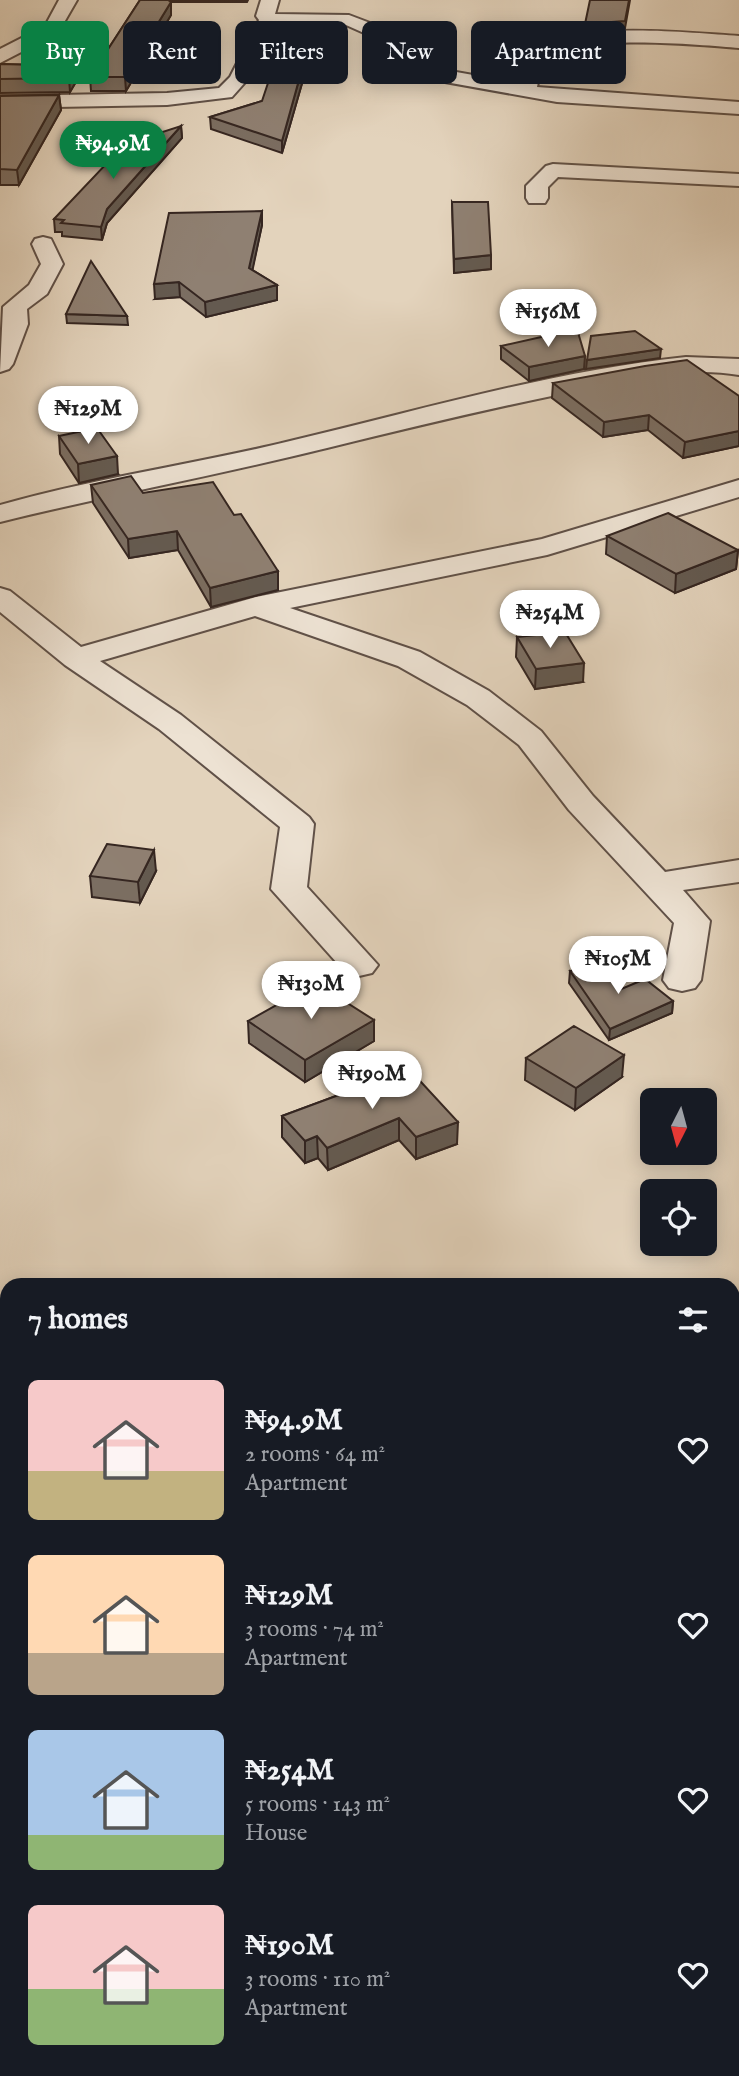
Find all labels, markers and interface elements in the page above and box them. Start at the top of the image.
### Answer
chip: Buy [21,21,109,84]
chip: Rent [123,21,221,84]
chip: Filters [235,21,348,84]
chip: New [362,21,457,84]
chip: Apartment [471,21,626,84]
pin: ₦94.9M [56,122,170,181]
text: ₦94.9M [76,129,150,158]
pin: ₦156M [499,290,597,349]
text: ₦156M [516,297,580,326]
pin: ₦129M [39,386,137,446]
text: ₦129M [54,394,122,423]
pin: ₦254M [501,590,599,650]
text: ₦254M [516,598,584,627]
pin: ₦105M [569,936,667,996]
text: ₦105M [585,944,651,973]
pin: ₦130M [262,962,360,1021]
text: ₦130M [278,969,344,998]
pin: ₦190M [323,1052,421,1111]
text: ₦190M [338,1059,406,1088]
north arrow [640,1088,718,1166]
map controls [640,1088,717,1256]
button: locate [640,1179,717,1256]
text: 7 homes [28,1301,128,1339]
icon: filters [674,1301,712,1339]
text: ₦94.9M [245,1402,343,1440]
icon: home [84,1408,168,1492]
icon: heart [674,1431,712,1469]
text: 2 rooms · 64 m² [245,1440,385,1469]
text: Apartment [245,1469,348,1498]
text: ₦129M [245,1577,333,1615]
icon: home [84,1583,168,1667]
icon: heart [674,1606,712,1644]
text: 3 rooms · 74 m² [245,1615,384,1644]
text: Apartment [245,1644,348,1673]
text: ₦254M [245,1752,334,1790]
icon: home [84,1758,168,1842]
icon: heart [674,1781,712,1819]
text: 5 rooms · 143 m² [245,1790,390,1819]
text: House [245,1819,307,1848]
text: ₦190M [245,1927,334,1965]
icon: home [84,1933,168,2017]
icon: heart [674,1956,712,1994]
text: 3 rooms · 110 m² [245,1965,390,1994]
text: Apartment [245,1994,348,2023]

